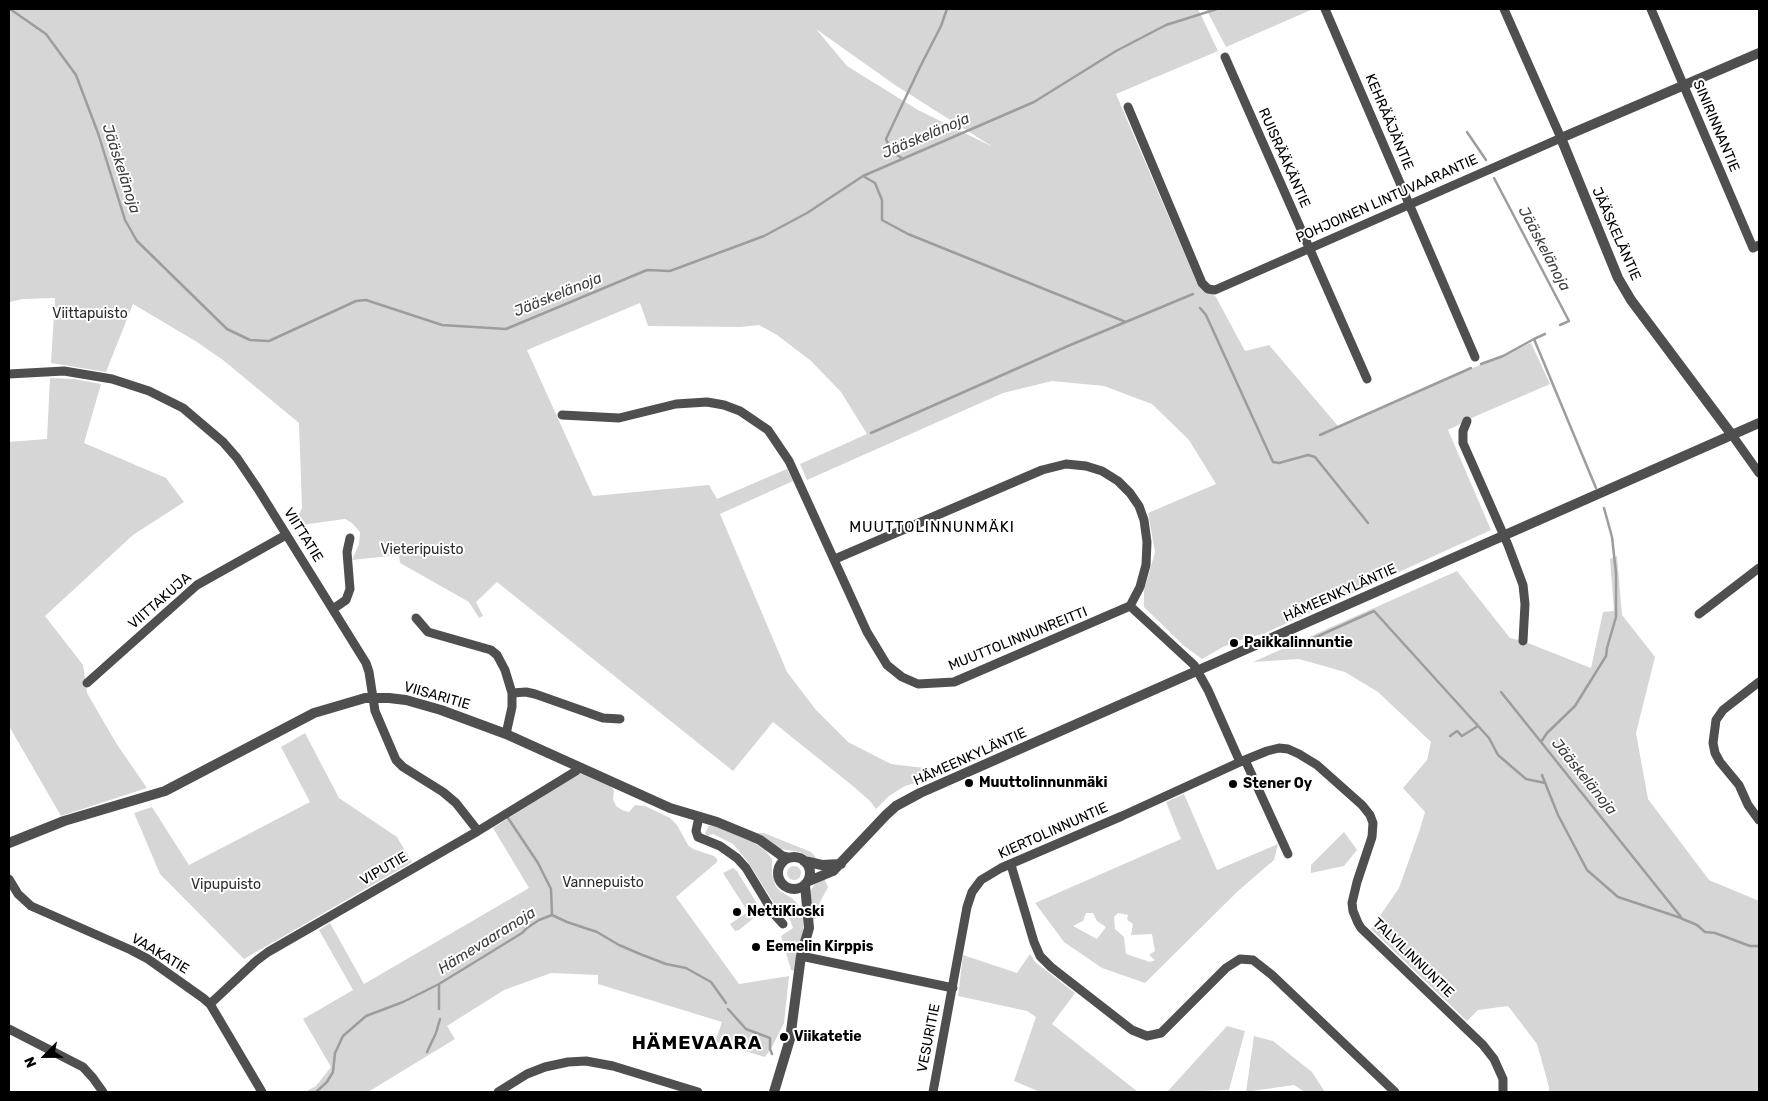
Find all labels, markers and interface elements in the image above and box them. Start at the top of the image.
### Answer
street label: KEHRÄÄJÄNTIE [1361,71,1417,173]
street label: SINIRINNANTIE [1689,78,1743,174]
street label: RUISRÄÄKÄNTIE [1254,106,1314,210]
water label: Jääskelänoja [880,110,972,162]
water label: Jääskelänoja [98,122,144,216]
street label: POHJOINEN LINTUVAARANTIE [1293,151,1481,247]
street label: JÄÄSKELÄNTIE [1588,185,1644,283]
water label: Jääskelänoja [1514,204,1574,294]
water label: Jääskelänoja [511,269,605,321]
park label: Viittapuisto [52,306,128,322]
street label: VIITTATIE [280,505,326,565]
district label: MUUTTOLINNUNMÄKI [847,519,1017,537]
park label: Vieteripuisto [380,542,464,558]
street label: HÄMEENKYLÄNTIE [1281,561,1399,625]
street label: VIITTAKUJA [125,569,195,633]
street label: MUUTTOLINNUNREITTI [946,603,1090,675]
place label: Paikkalinnuntie [1244,635,1353,651]
marker: Paikkalinnuntie [1228,637,1240,649]
street label: VIISARITIE [402,679,472,713]
street label: HÄMEENKYLÄNTIE [911,725,1029,789]
water label: Jääskelänoja [1548,735,1620,819]
place label: Muuttolinnunmäki [979,775,1107,791]
place label: Stener Oy [1243,776,1312,792]
marker: Muuttolinnunmäki [963,777,975,789]
marker: Stener Oy [1227,778,1239,790]
street label: KIERTOLINNUNTIE [996,799,1110,863]
street label: VIPUTIE [357,849,411,889]
park label: Vannepuisto [562,875,644,891]
park label: Vipupuisto [191,877,261,893]
water label: Hämevaaranoja [435,904,539,978]
place label: NettiKioski [747,904,824,920]
marker: NettiKioski [731,906,743,918]
street label: TALVILINNUNTIE [1369,915,1457,1001]
street label: VAAKATIE [128,930,192,978]
place label: Eemelin Kirppis [766,939,873,955]
marker: Eemelin Kirppis [750,941,762,953]
street label: VESURITIE [914,1002,944,1074]
place label: Viikatetie [794,1029,861,1045]
north arrow [20,1031,70,1081]
marker: Viikatetie [778,1031,790,1043]
district label: HÄMEVAARA [631,1033,763,1055]
text: N [21,1054,41,1070]

